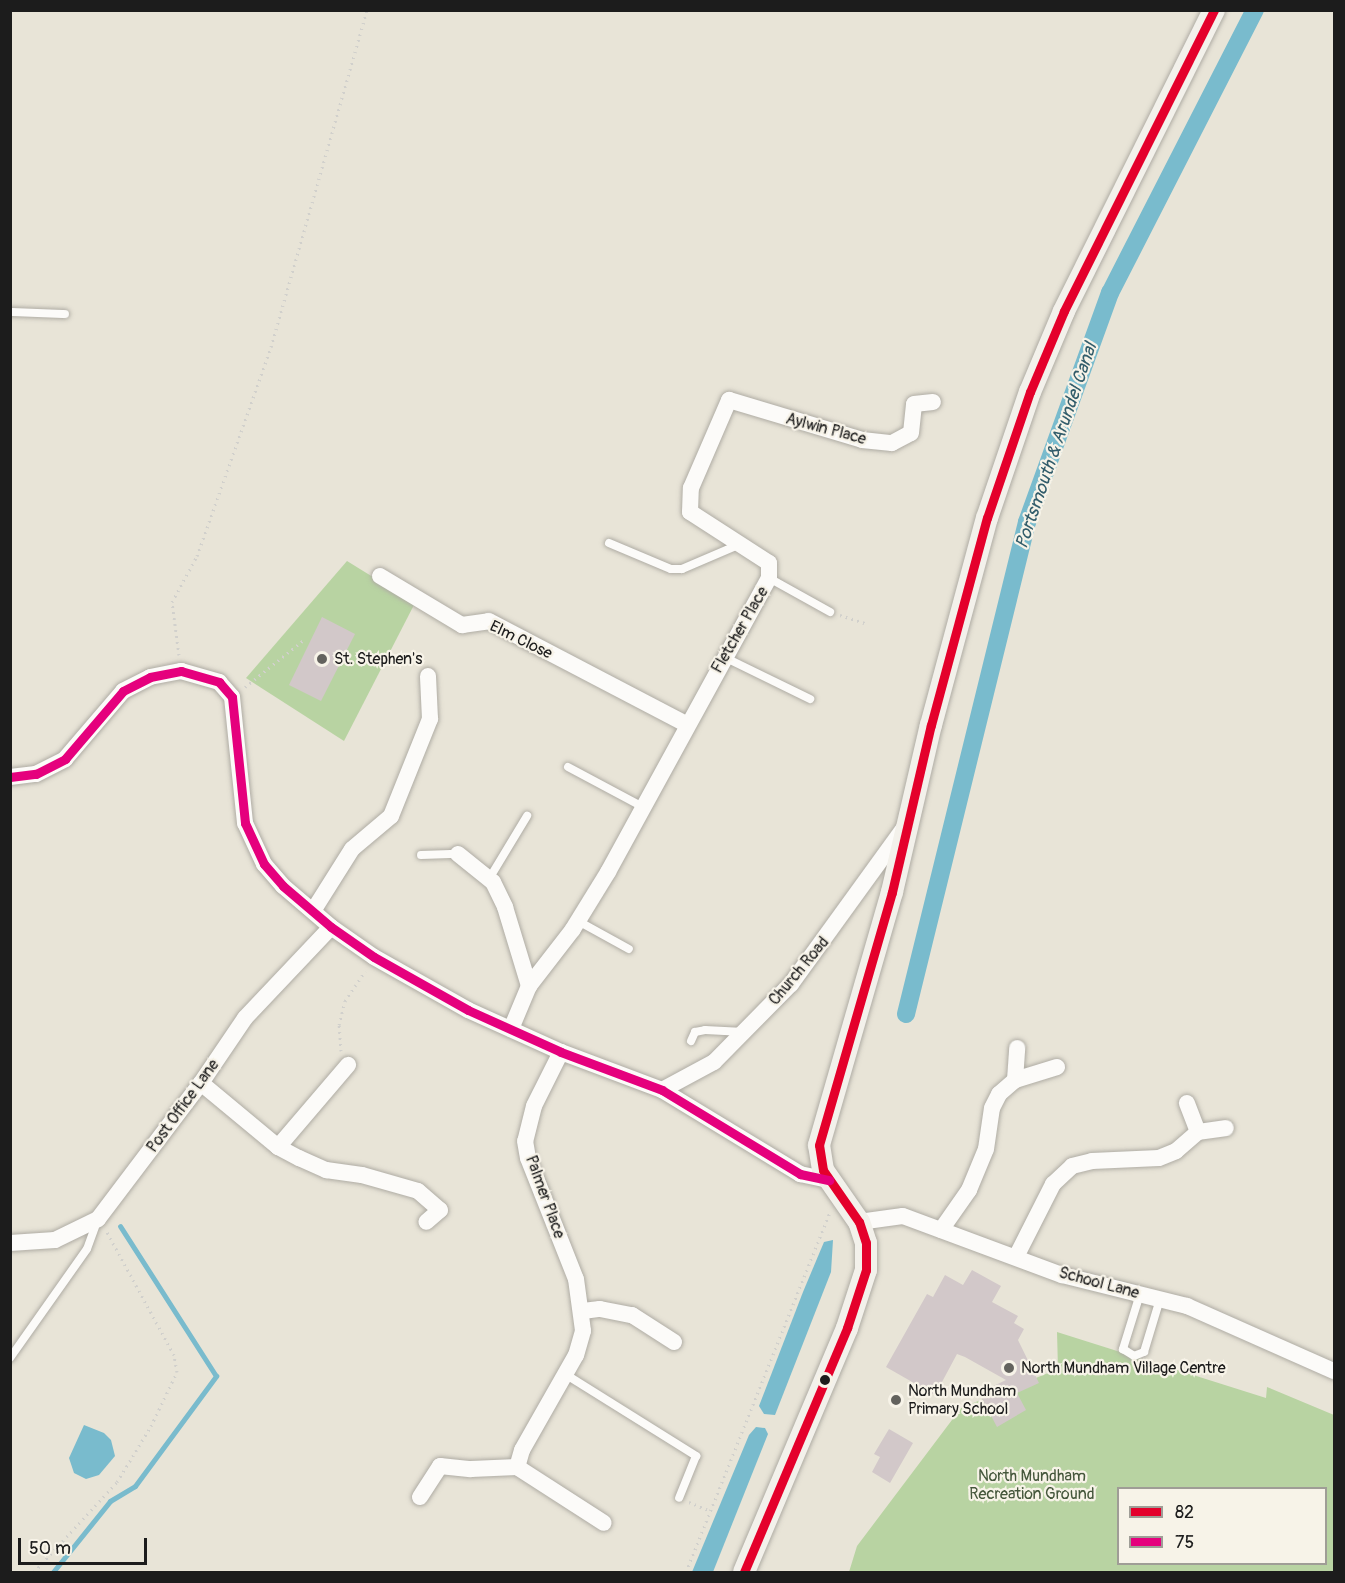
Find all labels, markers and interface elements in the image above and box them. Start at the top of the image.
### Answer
water label: Portsmouth & Arundel Canal [1012,340,1102,552]
street label: Aylwin Place [784,409,868,449]
street label: Fletcher Place [708,583,772,677]
street label: Elm Close [487,617,555,663]
place label: St. Stephen's [334,649,422,669]
marker: St. Stephen's [315,652,329,666]
street label: Church Road [765,933,833,1009]
street label: Post Office Lane [143,1056,223,1156]
street label: Palmer Place [521,1153,569,1241]
street label: School Lane [1057,1263,1141,1303]
place label: North Mundham Village Centre [1021,1358,1226,1378]
marker: North Mundham Village Centre [1002,1361,1016,1375]
unlabelled marker [819,1374,831,1386]
place label: North Mundham Primary School [908,1381,1016,1419]
marker: North Mundham Primary School [889,1393,903,1407]
park label: North Mundham Recreation Ground [969,1466,1095,1504]
legend [1117,1487,1327,1565]
text: 82 [1175,1501,1194,1524]
scale bar [21,1526,150,1564]
text: 75 [1175,1531,1194,1554]
text: 50 m [29,1537,71,1560]

